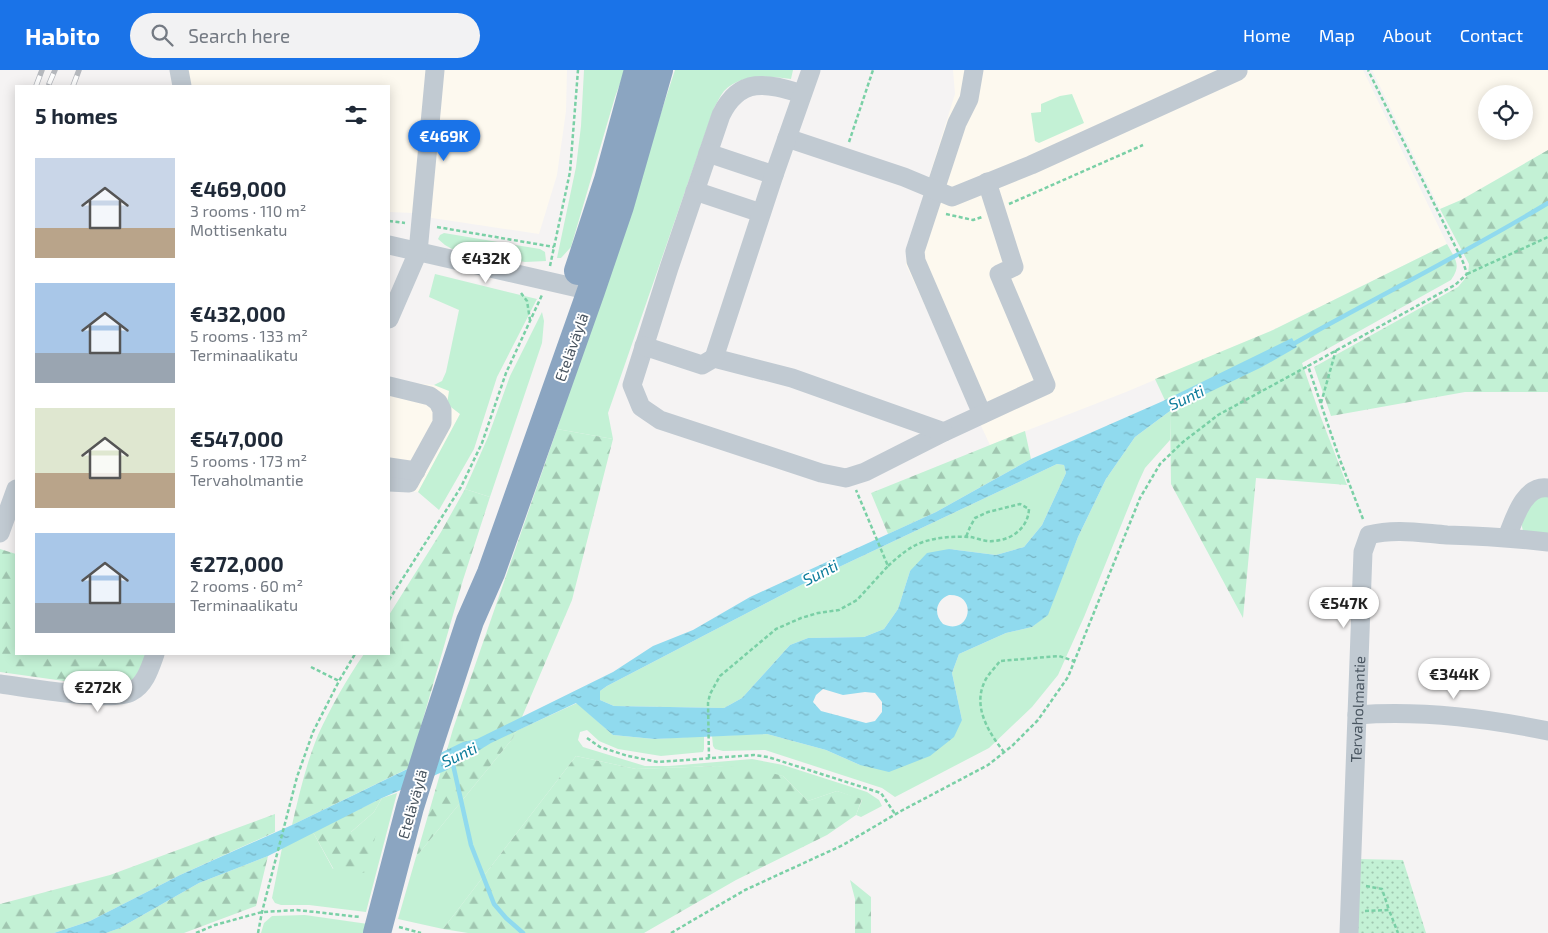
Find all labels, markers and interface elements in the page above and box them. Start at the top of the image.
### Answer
search box [130,13,480,58]
text: Habito [25,21,100,50]
icon: search [148,21,176,49]
text: Search here [188,24,290,47]
text: Home [1243,24,1291,46]
text: Map [1319,24,1355,46]
text: About [1383,24,1432,46]
text: Contact [1460,24,1523,46]
map controls [1478,85,1533,140]
button: locate [1478,85,1533,140]
icon: filters [342,101,370,129]
text: 5 homes [35,103,118,128]
pin: €469K [409,119,479,162]
text: €469K [419,126,469,145]
text: €469,000 [190,176,286,201]
icon: home [75,178,135,238]
text: 3 rooms · 110 m² [190,201,307,220]
text: Mottisenkatu [190,220,287,239]
pin: €432K [451,242,521,284]
text: €432K [462,248,510,267]
text: €432,000 [190,301,286,326]
icon: home [75,303,135,363]
street label: Eteläväylä [550,310,592,384]
text: 5 rooms · 133 m² [190,326,308,345]
text: Terminaalikatu [190,345,298,364]
water label: Sunti [1165,380,1207,413]
text: €547,000 [190,426,284,451]
icon: home [75,428,135,488]
text: 5 rooms · 173 m² [190,451,307,470]
text: Tervaholmantie [190,470,304,489]
text: €272,000 [190,551,284,576]
icon: home [75,553,135,613]
water label: Sunti [799,555,841,589]
text: 2 rooms · 60 m² [190,576,303,595]
pin: €547K [1309,586,1379,629]
text: €547K [1320,593,1368,612]
text: Terminaalikatu [190,595,298,614]
street label: Tervaholmantie [1346,656,1368,763]
pin: €344K [1419,658,1489,700]
text: €344K [1429,664,1479,683]
pin: €272K [63,670,133,713]
text: €272K [74,677,122,696]
water label: Sunti [438,737,480,770]
street label: Eteläväylä [393,767,431,841]

